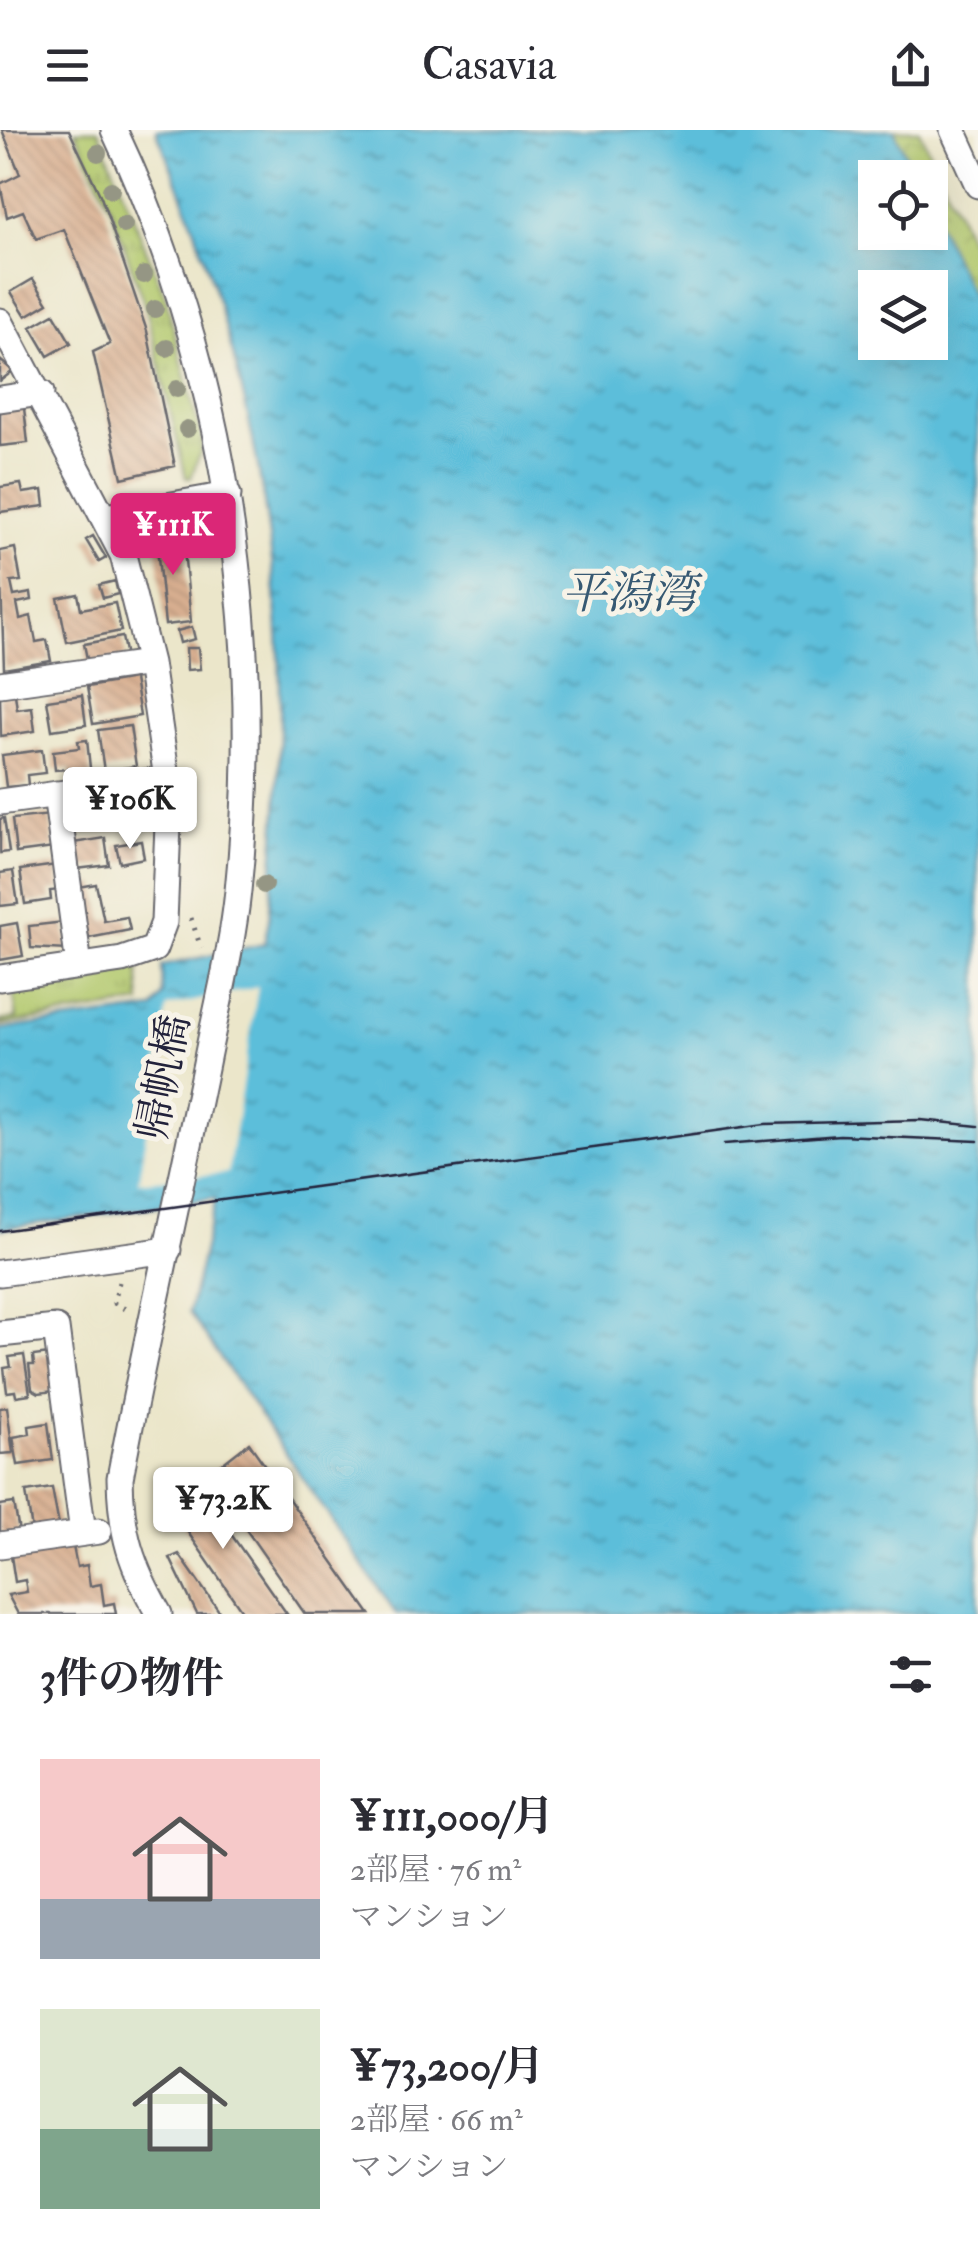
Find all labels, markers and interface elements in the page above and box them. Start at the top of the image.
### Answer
text: Casavia [422,37,556,93]
icon: menu [40,38,95,93]
icon: share [883,38,938,93]
map controls [858,160,948,360]
button: locate [858,160,948,250]
button: layers [858,270,948,360]
pin: ¥111K [103,493,243,578]
text: ¥111K [133,505,213,545]
water label: 平潟湾 [561,566,703,622]
pin: ¥106K [60,767,200,852]
text: ¥106K [85,779,175,819]
street label: 帰帆橋 [126,1011,202,1144]
pin: ¥73.2K [142,1467,304,1552]
text: ¥73.2K [175,1479,271,1519]
icon: filters [883,1647,938,1702]
text: 3件の物件 [40,1653,224,1705]
text: ¥111,000/月 [350,1791,554,1843]
icon: home [120,1799,240,1919]
text: 2部屋 · 76 m² [350,1850,521,1890]
text: マンション [350,1897,509,1937]
text: ¥73,200/月 [350,2041,544,2093]
icon: home [120,2049,240,2169]
text: 2部屋 · 66 m² [350,2100,523,2140]
text: マンション [350,2147,509,2187]

